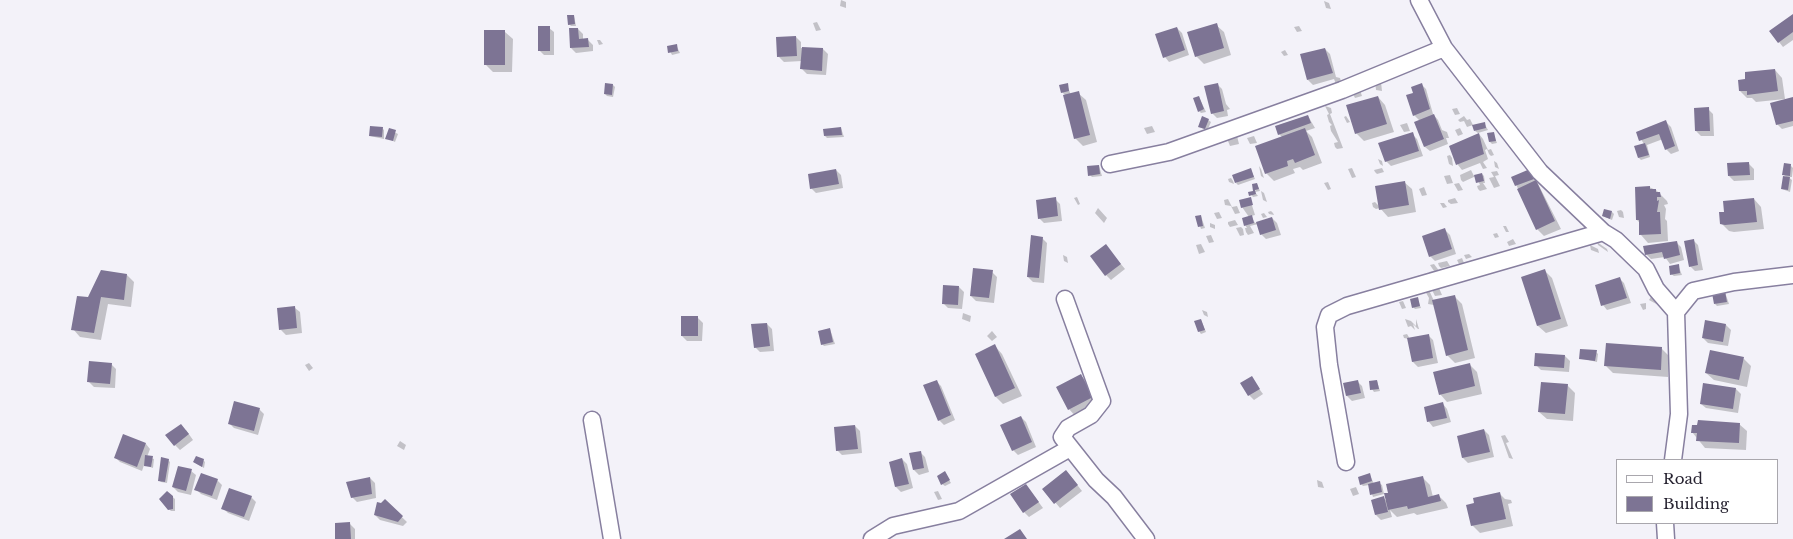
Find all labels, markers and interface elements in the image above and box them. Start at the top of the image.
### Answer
legend [1616,459,1778,524]
text: Road [1663,469,1703,488]
text: Building [1663,494,1729,513]

